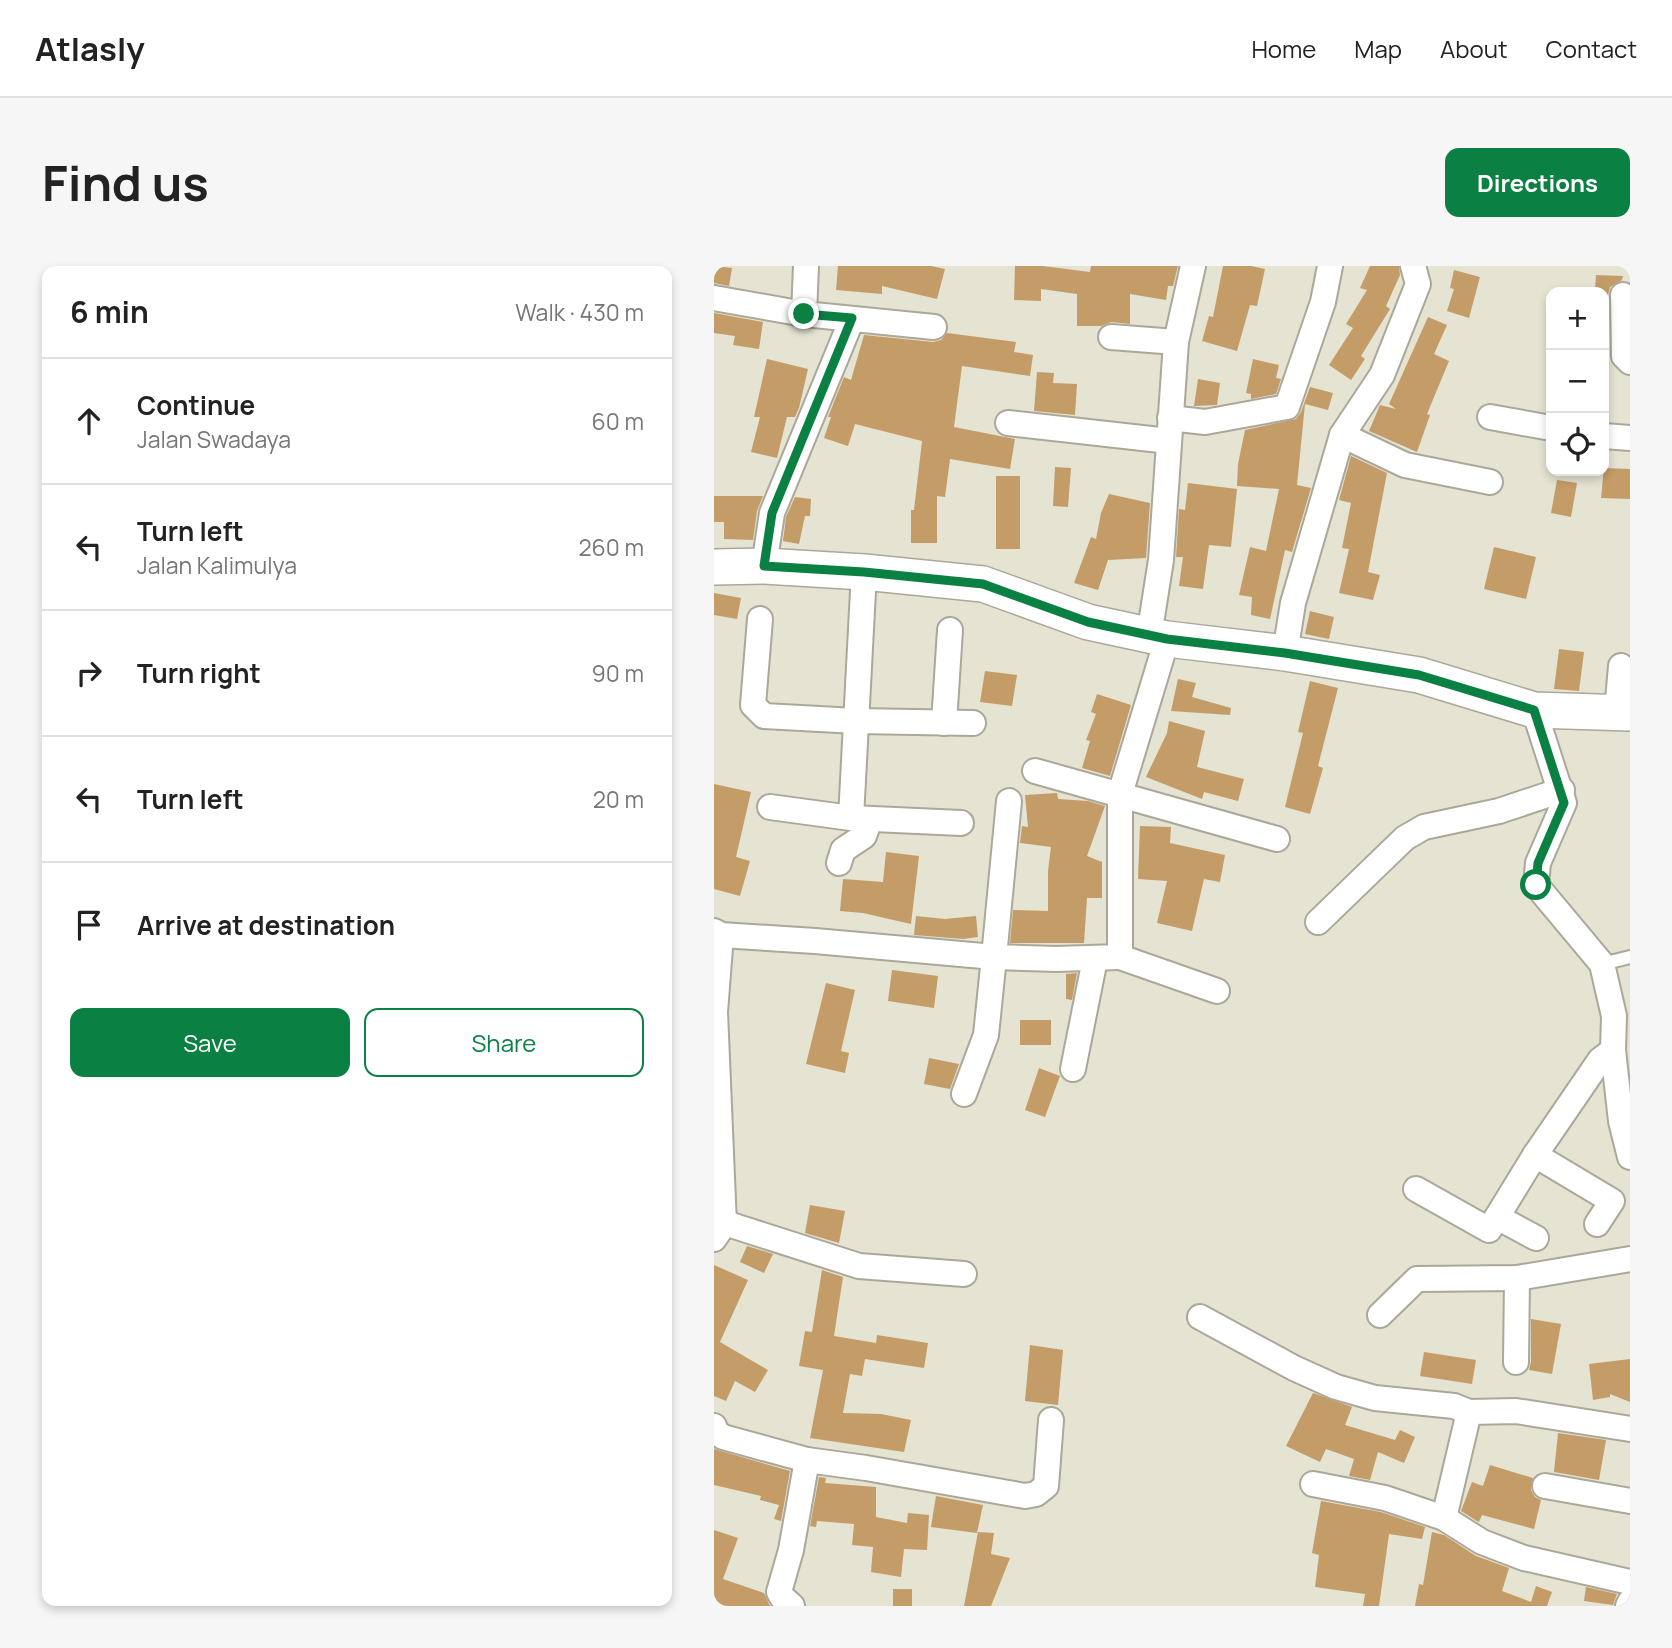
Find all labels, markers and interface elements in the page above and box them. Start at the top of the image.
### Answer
text: Atlasly [35,26,145,71]
text: Home [1251,32,1316,65]
text: Map [1354,32,1402,65]
text: About [1440,32,1508,65]
text: Contact [1546,32,1637,65]
button: Directions [1445,148,1630,217]
text: Find us [42,149,209,216]
map controls [1546,287,1609,476]
button: + [1546,287,1609,350]
text: 6 min [70,291,149,332]
text: Walk · 430 m [515,296,644,328]
route end [788,298,819,329]
button: − [1546,350,1609,413]
text: Continue [137,387,255,423]
icon: ahead [70,402,108,440]
text: 60 m [592,405,644,437]
button: locate [1546,413,1609,476]
text: Jalan Swadaya [137,423,291,455]
text: Turn left [137,513,244,549]
icon: left [70,528,108,566]
text: 260 m [578,531,644,563]
text: Jalan Kalimulya [137,549,297,581]
icon: right [70,654,108,692]
text: Turn right [137,655,261,691]
text: 90 m [592,657,644,689]
icon: left [70,780,108,818]
text: Turn left [137,781,244,817]
text: 20 m [593,783,644,815]
route start [1520,869,1551,900]
icon: arrive [70,906,108,944]
text: Arrive at destination [137,907,395,943]
button: Save [70,1008,350,1077]
button: Share [364,1008,644,1077]

